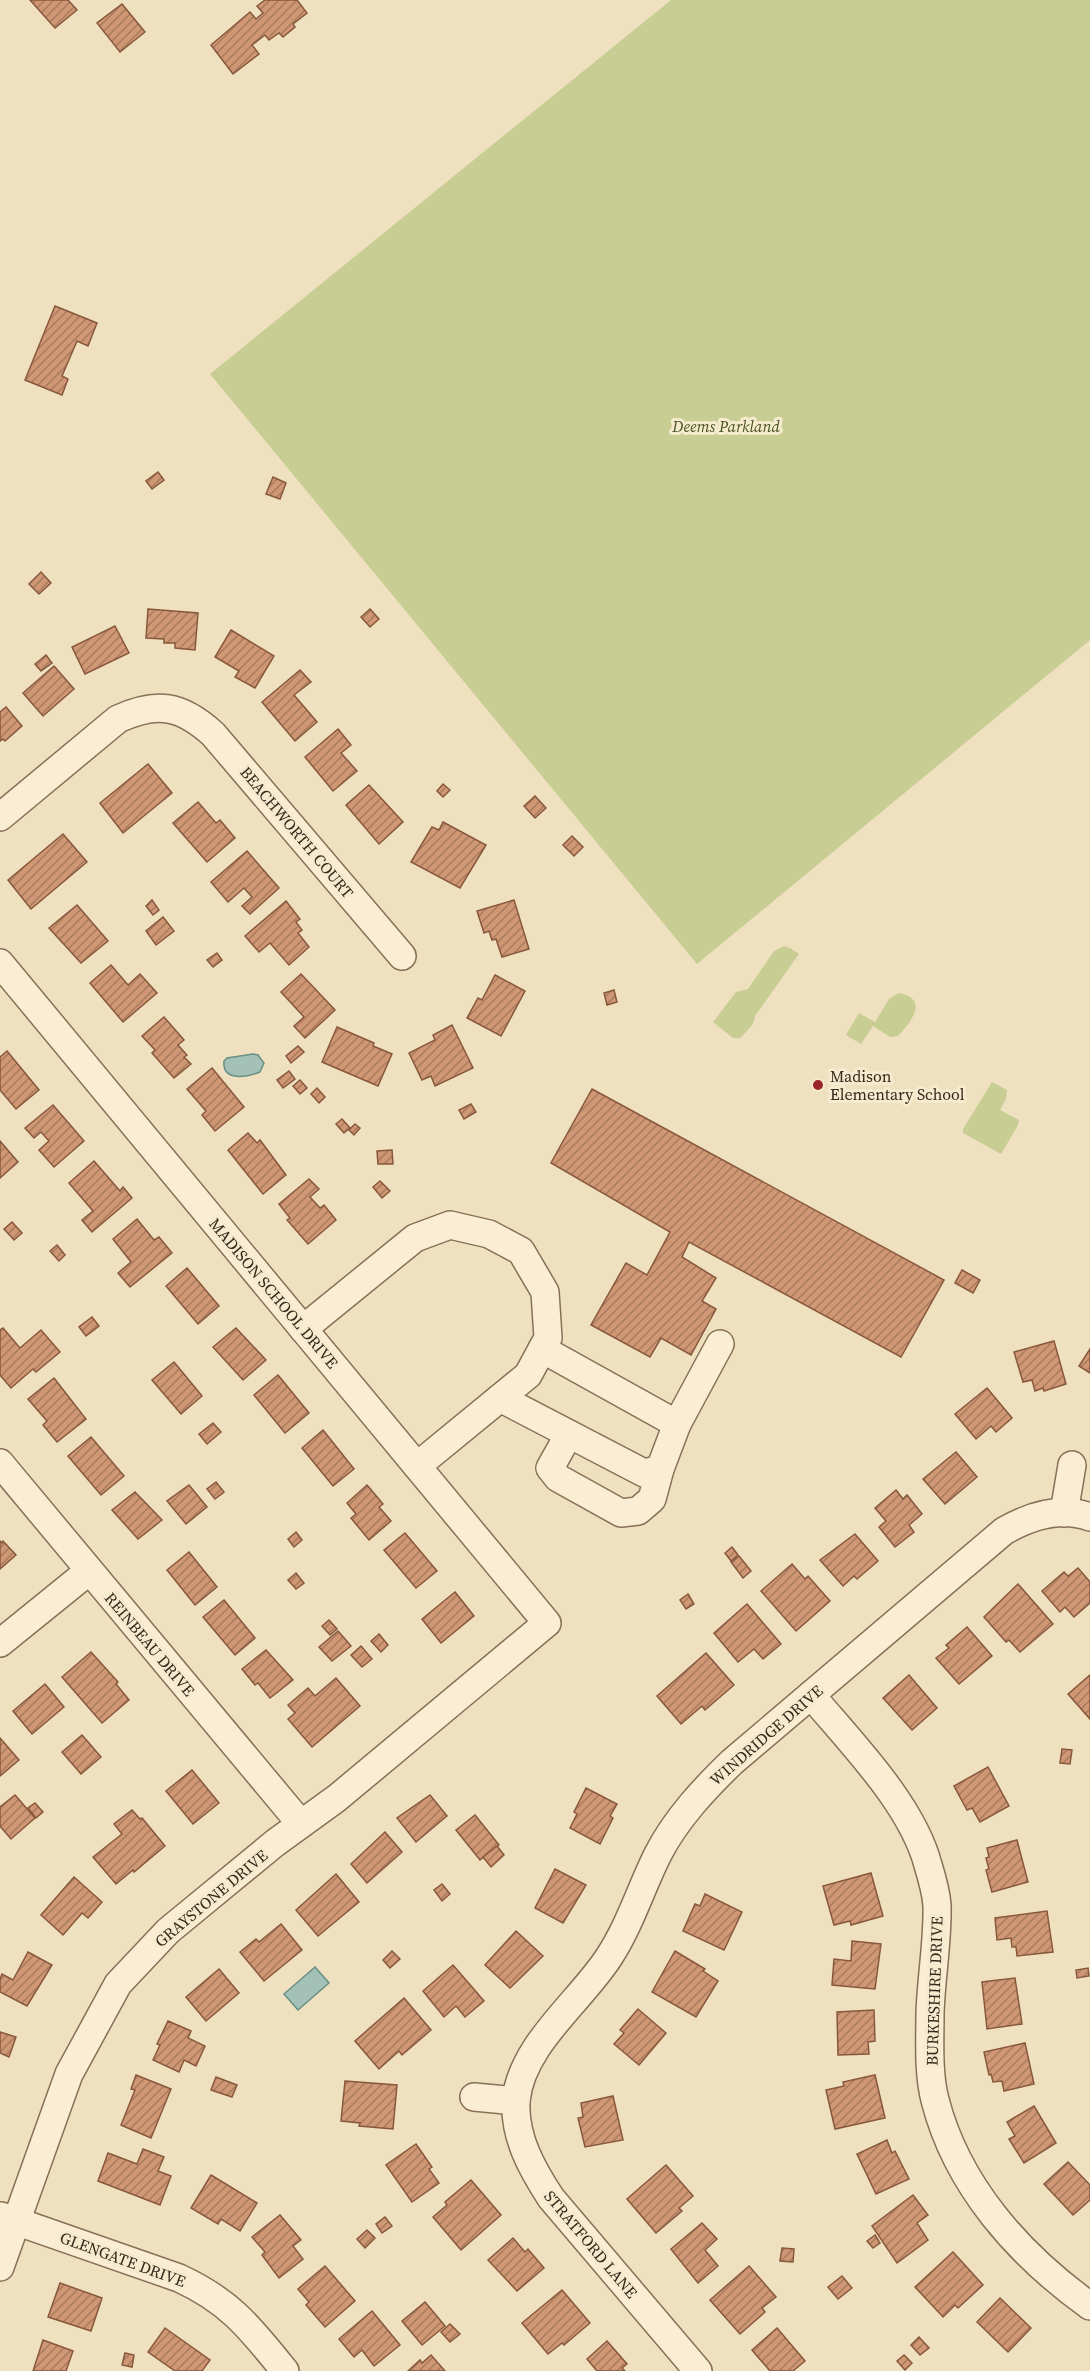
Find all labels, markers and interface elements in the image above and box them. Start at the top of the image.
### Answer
park label: Deems Parkland [671,415,780,437]
street label: BEACHWORTH COURT [235,761,359,903]
place label: Madison Elementary School [830,1065,965,1105]
marker: Madison Elementary School [811,1078,825,1092]
street label: MADISON SCHOOL DRIVE [204,1213,344,1373]
street label: REINBEAU DRIVE [100,1587,200,1701]
street label: WINDRIDGE DRIVE [705,1679,828,1790]
street label: GRAYSTONE DRIVE [150,1844,272,1952]
street label: BURKESHIRE DRIVE [920,1915,948,2066]
street label: STRATFORD LANE [539,2185,643,2303]
street label: GLENGATE DRIVE [57,2226,189,2292]

